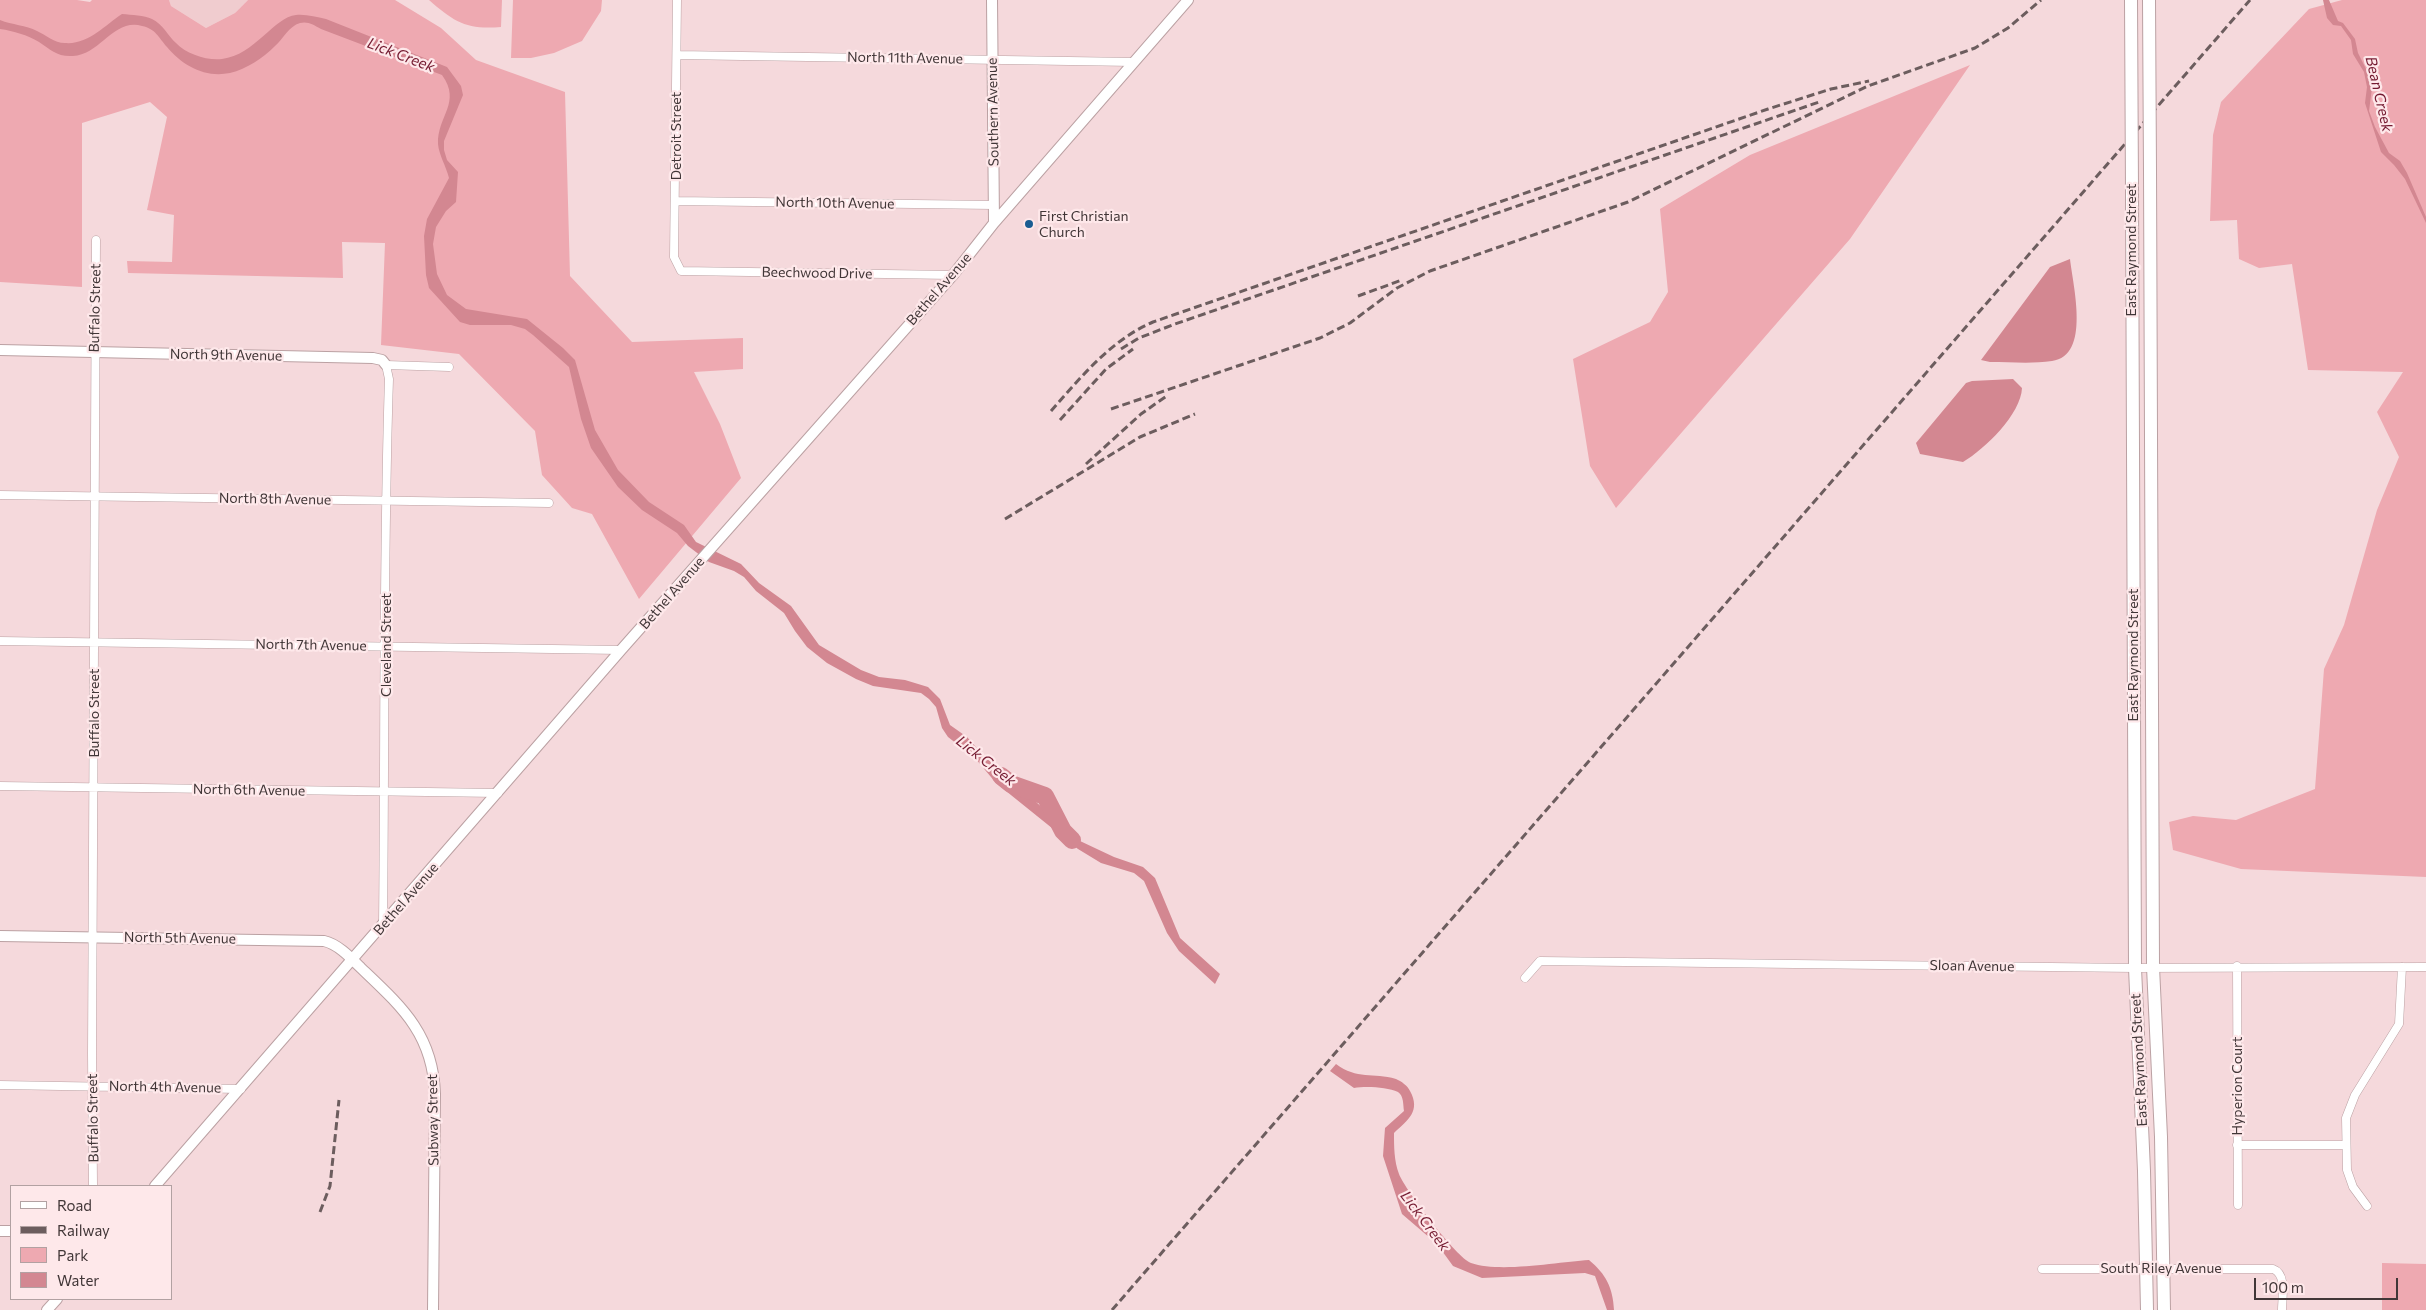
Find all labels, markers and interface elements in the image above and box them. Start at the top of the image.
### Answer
water label: Lick Creek [365,34,437,76]
street label: North 11th Avenue [847,49,963,67]
water label: Bean Creek [2362,55,2396,133]
street label: Southern Avenue [984,58,1002,166]
street label: Detroit Street [668,92,684,180]
street label: East Raymond Street [2123,183,2139,317]
street label: North 10th Avenue [775,194,895,212]
place label: First Christian Church [1039,208,1129,240]
marker: First Christian Church [1023,218,1035,230]
street label: Bethel Avenue [903,249,975,329]
street label: Buffalo Street [86,263,104,353]
street label: Beechwood Drive [761,264,873,282]
street label: North 9th Avenue [170,346,282,364]
street label: North 8th Avenue [219,490,331,508]
street label: Bethel Avenue [636,553,708,633]
street label: East Raymond Street [2125,588,2141,722]
street label: Cleveland Street [378,593,394,697]
street label: North 7th Avenue [255,636,367,654]
street label: Buffalo Street [86,669,102,757]
water label: Lick Creek [953,732,1019,790]
street label: North 6th Avenue [193,781,305,799]
street label: Bethel Avenue [370,859,442,939]
street label: North 5th Avenue [124,929,236,947]
street label: Sloan Avenue [1929,957,2015,975]
street label: East Raymond Street [2127,993,2151,1127]
street label: Hyperion Court [2229,1037,2245,1135]
street label: Buffalo Street [84,1073,102,1163]
street label: Subway Street [424,1074,442,1166]
street label: North 4th Avenue [109,1078,221,1096]
legend [10,1185,172,1300]
water label: Lick Creek [1397,1187,1453,1255]
text: Road [57,1196,92,1214]
text: Railway [57,1221,110,1239]
text: Park [57,1246,88,1264]
street label: South Riley Avenue [2100,1260,2222,1276]
scale bar [2256,1268,2400,1300]
text: Water [57,1271,99,1289]
text: 100 m [2262,1278,2304,1296]

